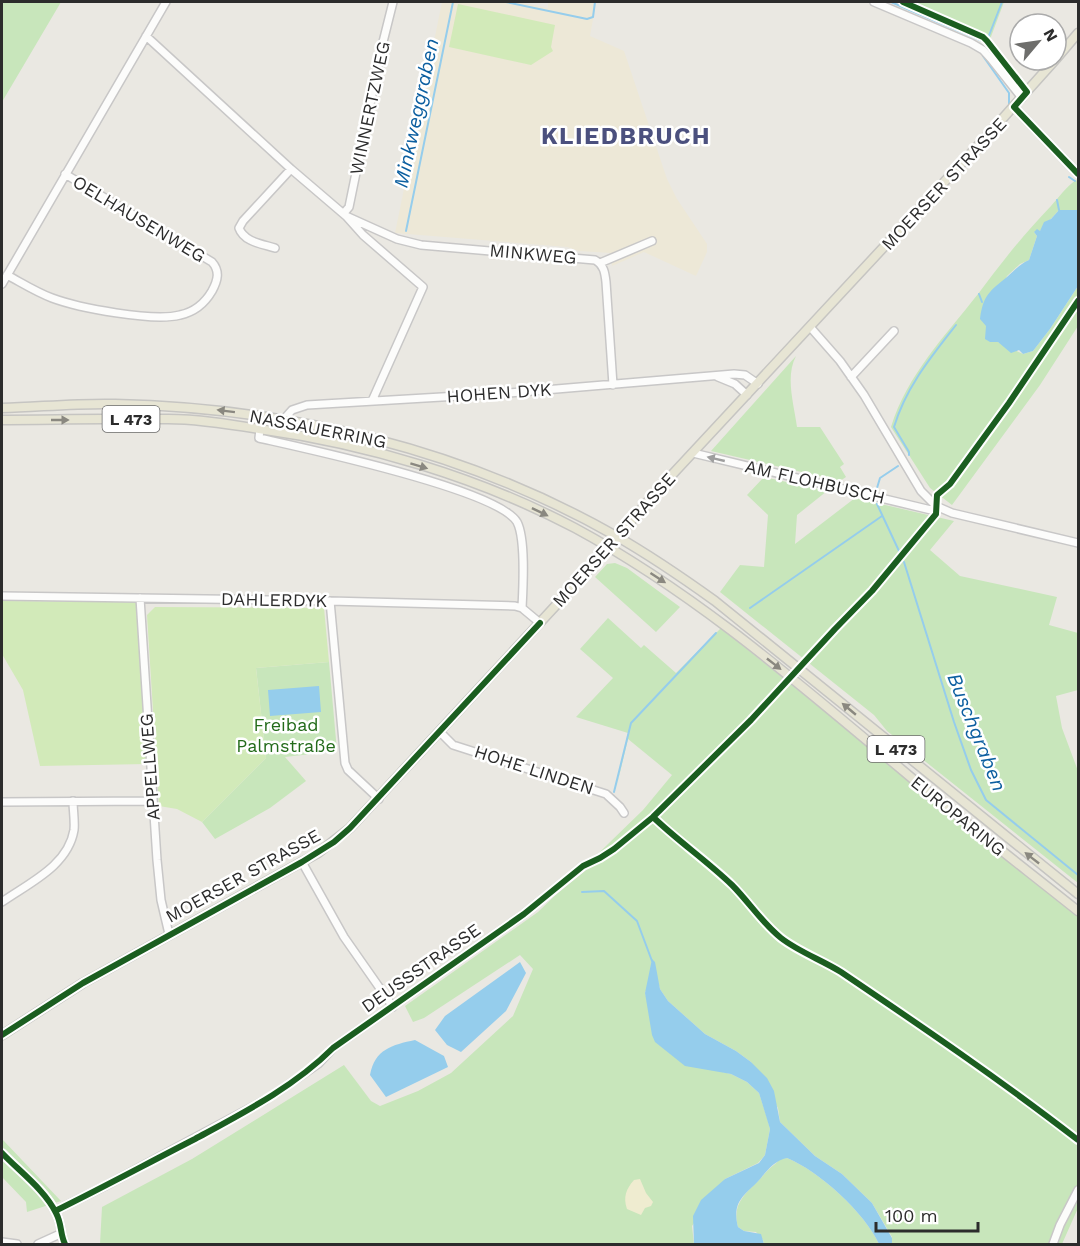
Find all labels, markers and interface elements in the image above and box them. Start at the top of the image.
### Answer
north arrow [1008,12,1068,72]
text: N [1039,25,1062,45]
water label: Minkweggraben [388,36,444,190]
street label: WINNERTZWEG [345,39,394,177]
street label: MOERSER STRASSE [877,113,1010,254]
district label: KLIEDBRUCH [541,122,711,150]
street label: OELHAUSENWEG [69,171,209,266]
street label: MINKWEG [489,239,577,268]
street label: HOHEN DYK [446,378,552,407]
street label: NASSAUERRING [248,405,388,452]
road number: L 473 [102,406,160,432]
one-way arrow [216,407,235,416]
one-way arrow [50,415,69,425]
one-way arrow [707,453,726,463]
street label: AM FLOHBUSCH [743,455,887,508]
one-way arrow [410,461,428,471]
street label: MOERSER STRASSE [548,468,679,611]
one-way arrow [532,507,549,516]
one-way arrow [650,572,666,583]
street label: DAHLERDYK [221,588,327,611]
one-way arrow [767,657,782,669]
water label: Buschgraben [942,669,1012,795]
one-way arrow [841,703,856,716]
street label: APPELLWEG [135,713,164,821]
park label: Freibad Palmstraße [236,714,336,756]
road number: L 473 [868,736,924,762]
street label: HOHE LINDEN [472,740,597,799]
street label: EUROPARING [907,771,1010,860]
street label: MOERSER STRASSE [162,824,324,927]
one-way arrow [1025,853,1040,865]
street label: DEUSSSTRASSE [357,919,484,1016]
scale bar [876,1195,978,1233]
text: 100 m [885,1205,938,1226]

